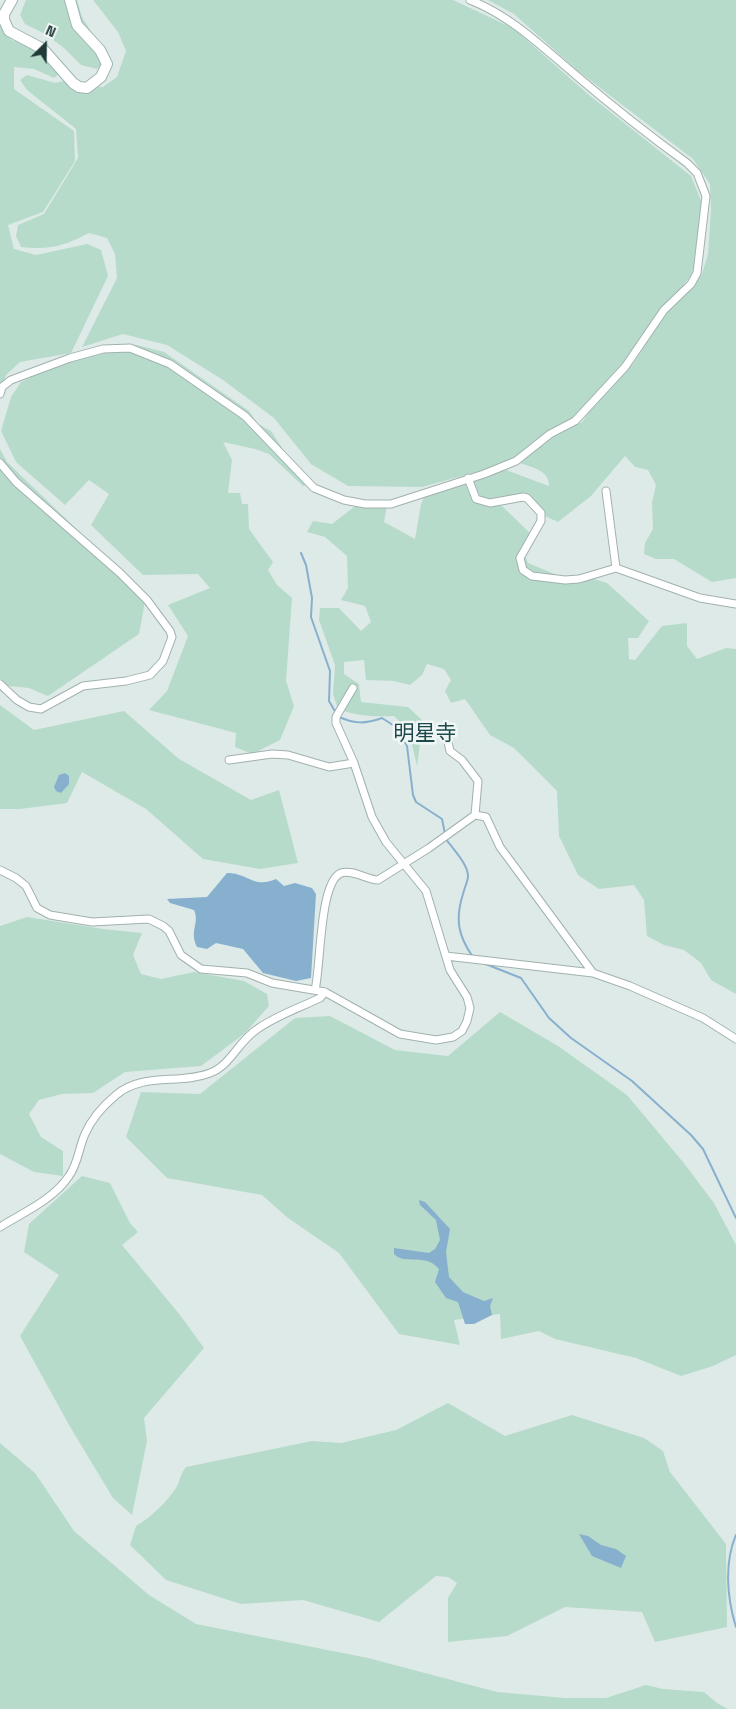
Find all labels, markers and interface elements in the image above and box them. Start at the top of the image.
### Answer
north arrow [20,20,70,70]
text: N [43,21,59,41]
district label: 明星寺 [394,721,456,747]

